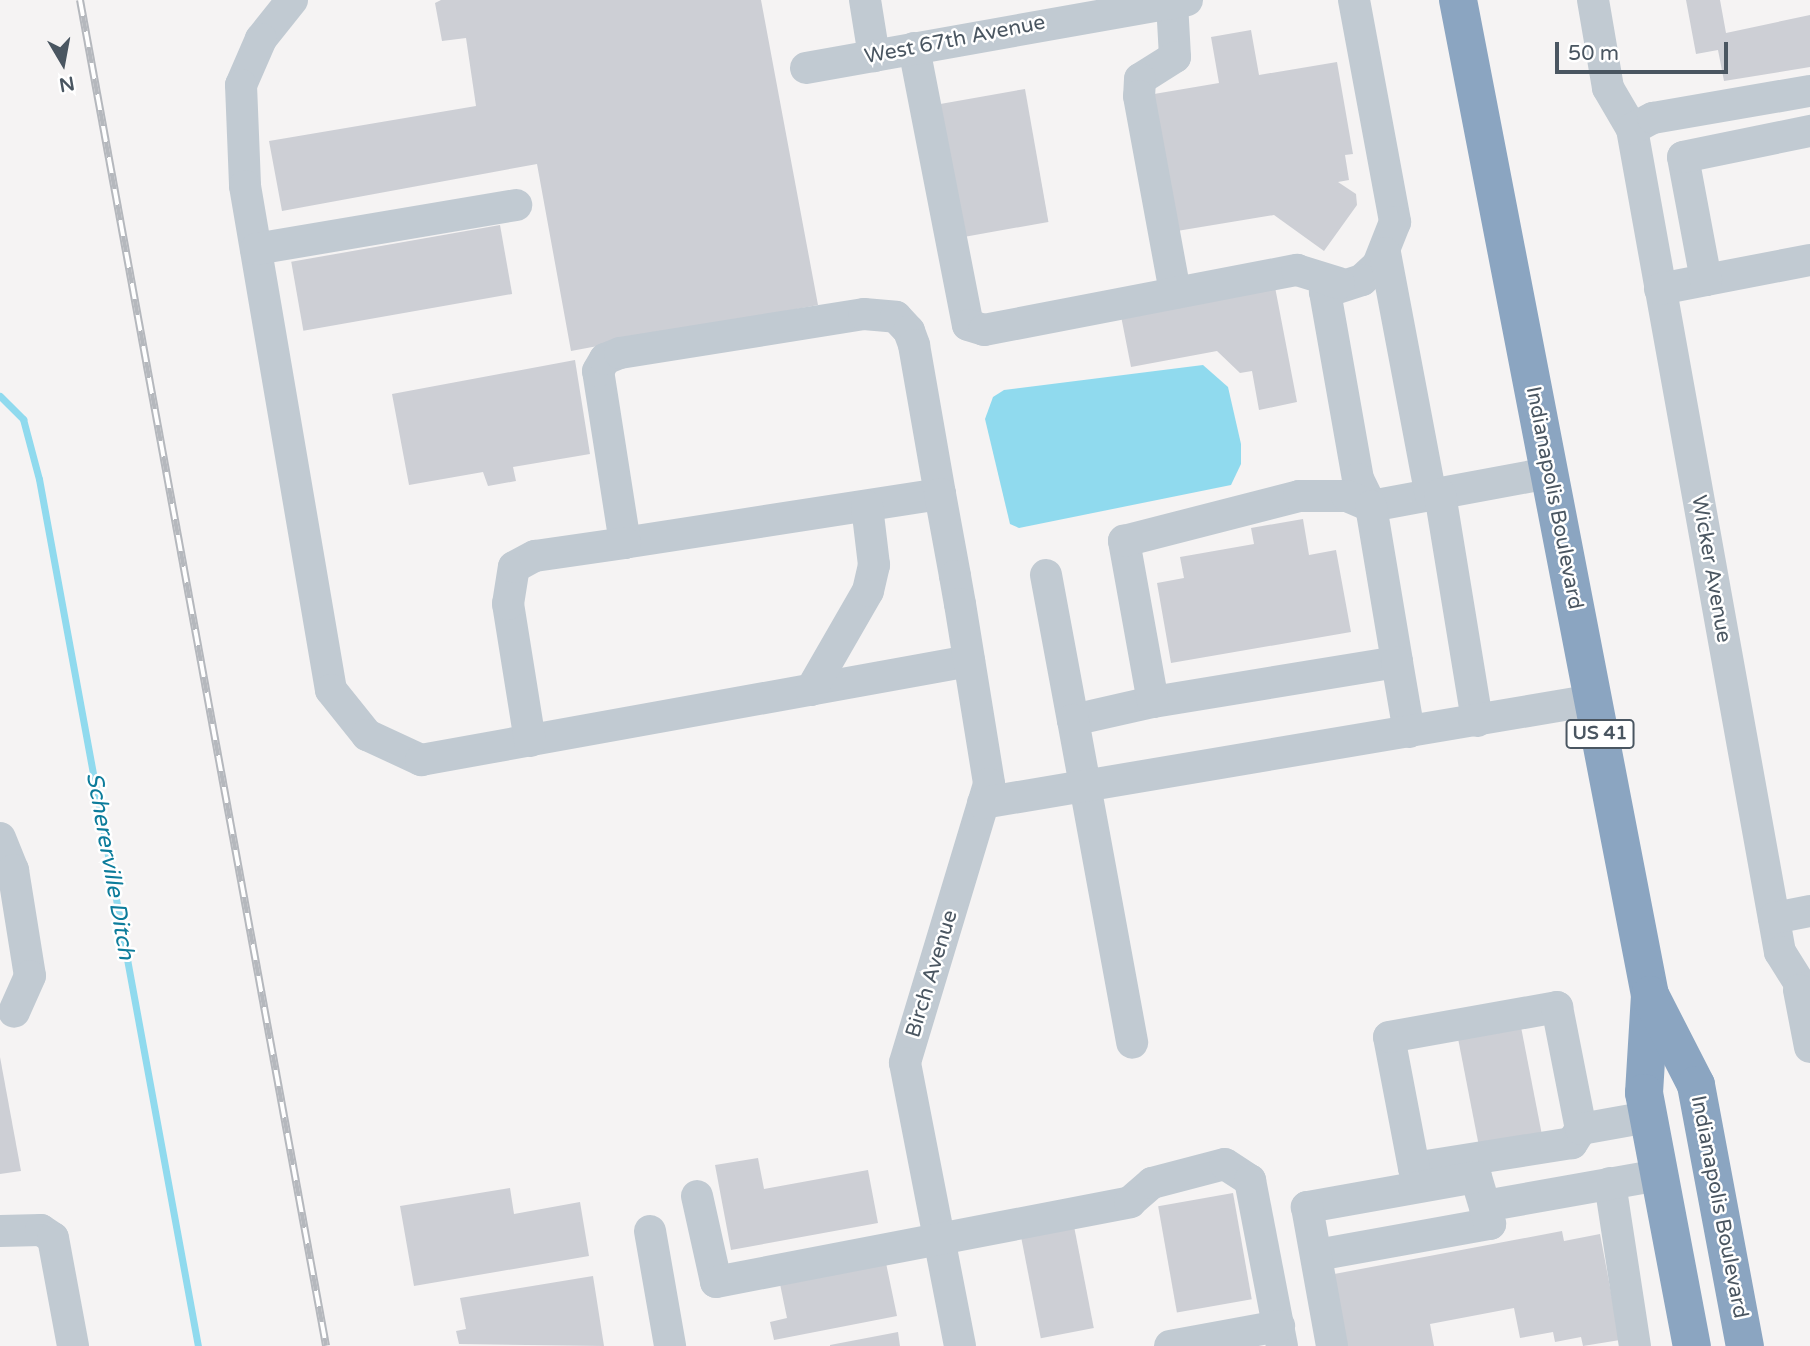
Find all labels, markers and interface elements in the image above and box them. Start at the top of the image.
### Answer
street label: West 67th Avenue [863,10,1047,70]
north arrow [28,28,98,98]
scale bar [1558,28,1731,72]
text: 50 m [1568,41,1619,66]
text: N [57,72,76,96]
street label: Indianapolis Boulevard [1520,385,1588,611]
street label: Wicker Avenue [1686,493,1736,645]
road number: US 41 [1565,719,1635,750]
water label: Schererville Ditch [80,770,140,962]
street label: Birch Avenue [901,907,963,1041]
street label: Indianapolis Boulevard [1685,1094,1753,1320]

